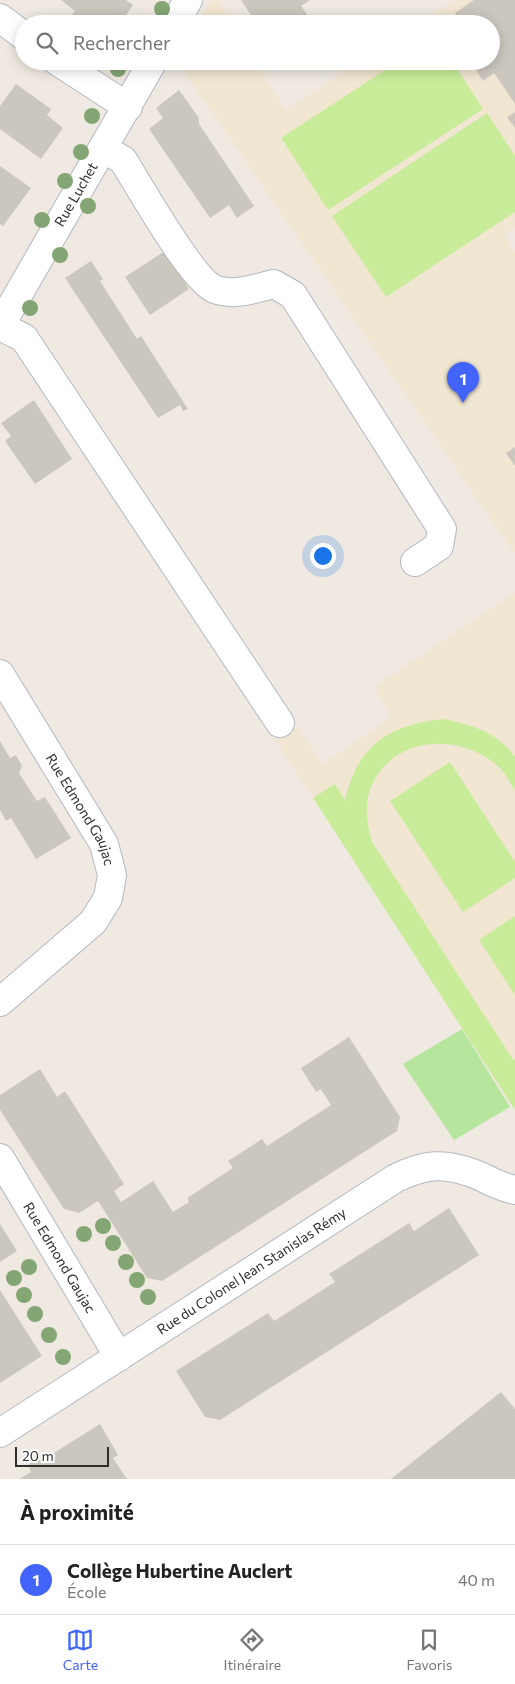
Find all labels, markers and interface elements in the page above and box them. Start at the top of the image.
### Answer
search box [15,15,500,70]
icon: search [33,29,61,57]
text: Rechercher [73,31,171,54]
street label: Rue Luchet [50,159,101,229]
pin: 1 [447,362,479,403]
your location [310,543,336,569]
street label: Rue Edmond Gaujac [43,750,118,867]
street label: Rue Edmond Gaujac [20,1199,100,1316]
street label: Rue du Colonel Jean Stanislas Rémy [153,1204,349,1338]
scale bar [15,1444,109,1467]
text: 20 m [22,1447,54,1464]
text: À proximité [20,1499,134,1524]
text: Collège Hubertine Auclert [67,1559,292,1582]
text: 1 [32,1570,40,1589]
text: 40 m [458,1570,495,1589]
text: École [67,1582,106,1601]
tab: Carte [63,1626,98,1673]
tab: Itinéraire [223,1626,281,1673]
tab: Favoris [407,1626,452,1673]

